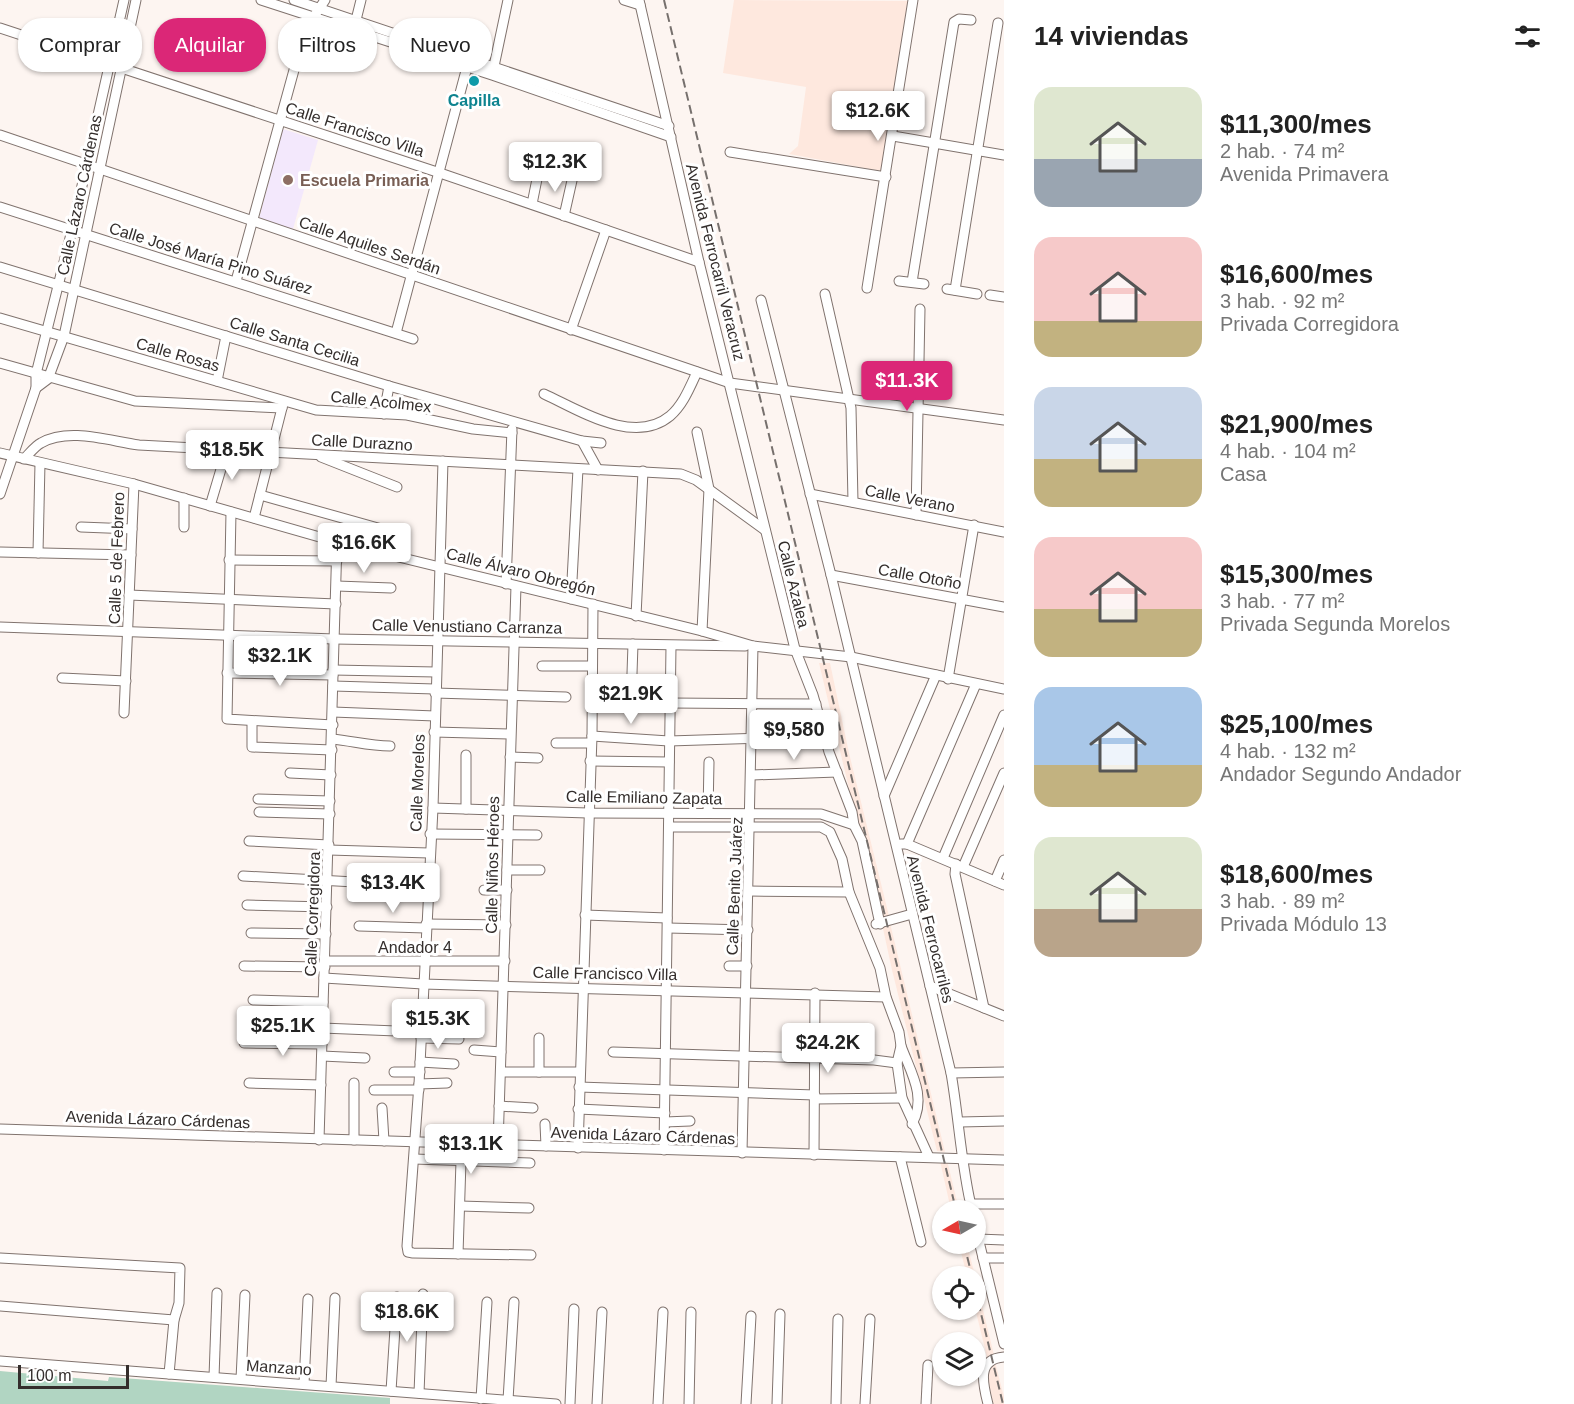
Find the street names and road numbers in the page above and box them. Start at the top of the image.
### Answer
street label: Calle Francisco Villa [283,99,426,160]
street label: Calle Lázaro Cárdenas [54,113,105,277]
street label: Avenida Ferrocarril Veracruz [683,162,748,362]
street label: Calle Aquiles Serdán [297,213,443,278]
street label: Calle José María Pino Suárez [107,219,315,298]
street label: Calle Santa Cecilia [228,314,362,369]
street label: Calle Rosas [134,334,222,375]
street label: Calle Acolmex [330,388,432,415]
street label: Calle Durazno [311,431,413,454]
street label: Calle Verano [863,481,957,516]
street label: Calle 5 de Febrero [106,491,127,625]
street label: Calle Azalea [775,539,813,629]
street label: Calle Álvaro Obregón [445,544,597,598]
street label: Calle Otoño [877,561,963,592]
street label: Calle Venustiano Carranza [372,616,562,637]
street label: Calle Morelos [407,734,428,832]
street label: Calle Emiliano Zapata [566,788,722,807]
street label: Calle Niños Héroes [483,796,502,934]
street label: Calle Benito Juárez [724,816,745,956]
street label: Calle Corregidora [302,851,323,977]
street label: Avenida Ferrocarriles [904,853,957,1005]
street label: Andador 4 [378,939,452,956]
street label: Calle Francisco Villa [533,964,678,983]
street label: Avenida Lázaro Cárdenas [65,1108,251,1131]
street label: Avenida Lázaro Cárdenas [550,1124,736,1147]
street label: Manzano [246,1357,312,1378]

